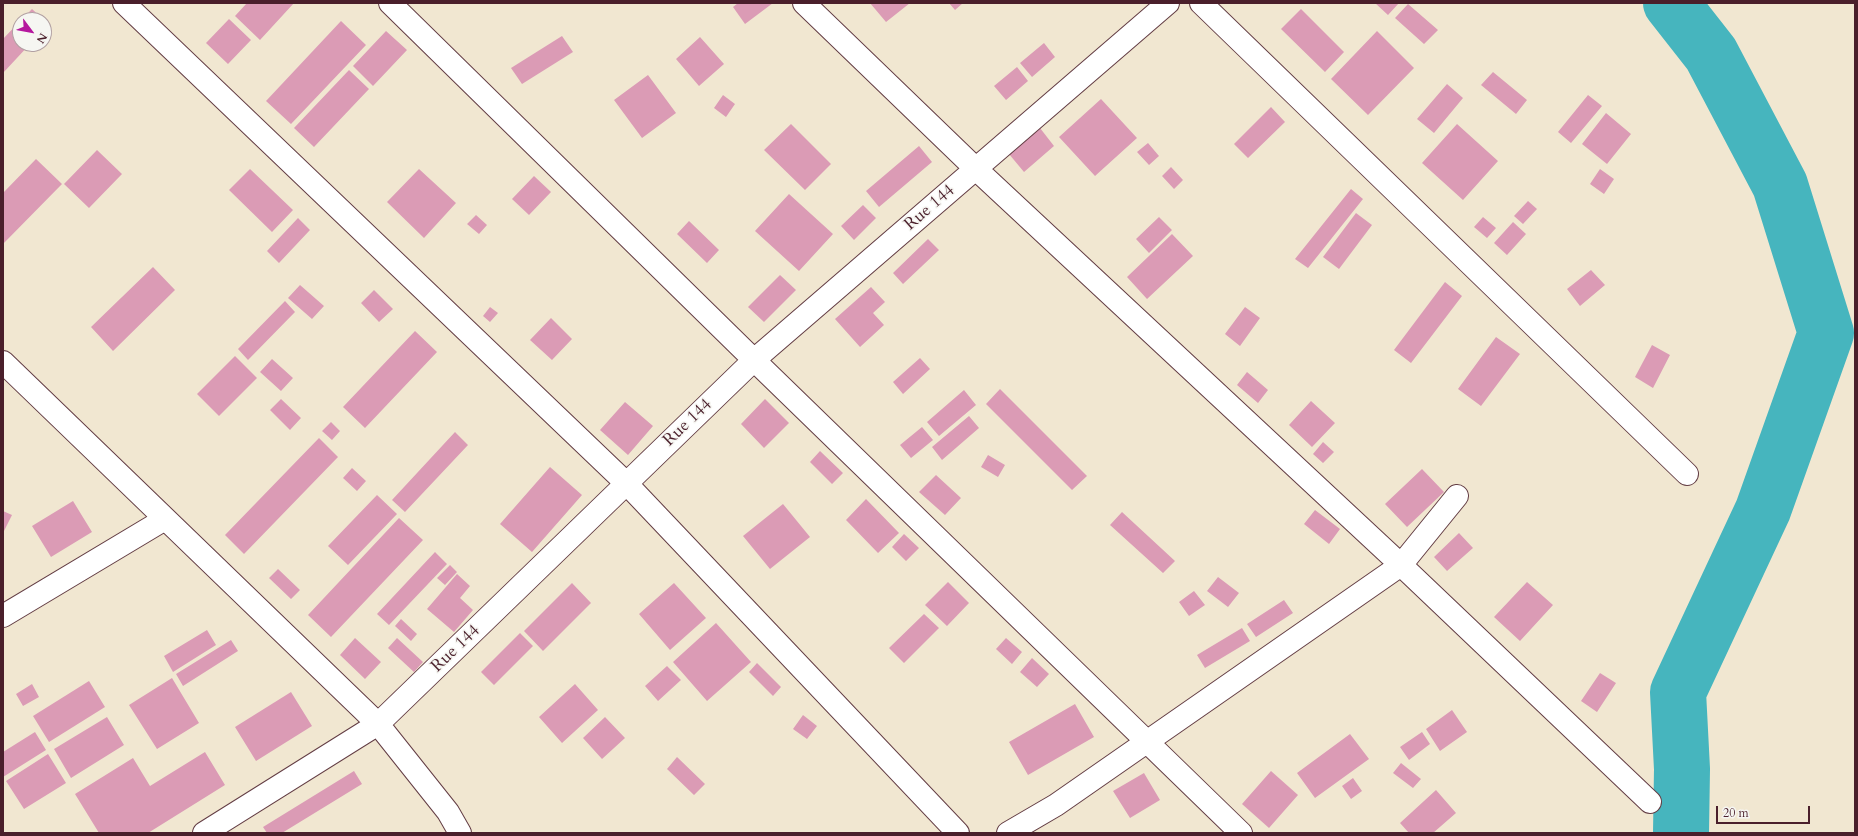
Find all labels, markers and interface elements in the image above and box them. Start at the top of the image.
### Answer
north arrow [12,12,52,52]
text: N [33,30,51,46]
street label: Rue 144 [901,181,959,235]
street label: Rue 144 [660,395,716,451]
street label: Rue 144 [428,621,484,677]
scale bar [1718,798,1812,824]
text: 20 m [1723,805,1749,821]

